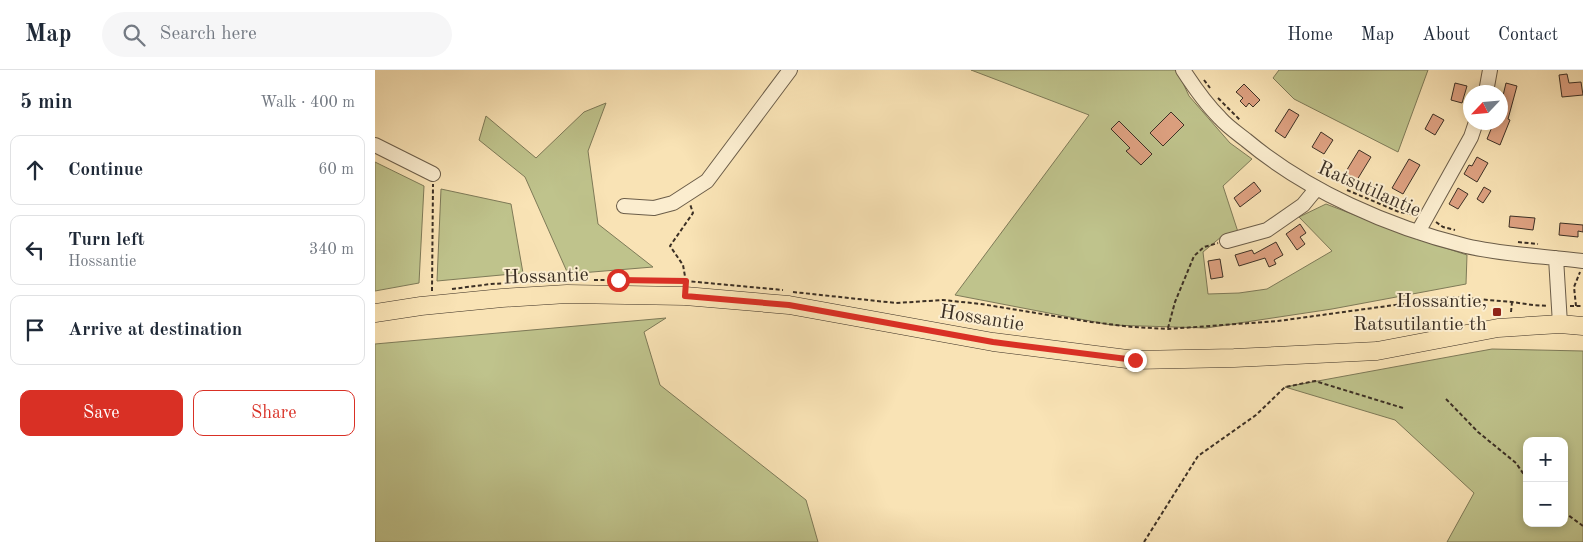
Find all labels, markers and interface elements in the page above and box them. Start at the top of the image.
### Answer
search box [102,12,452,57]
icon: search [120,21,148,49]
text: Map [25,23,72,47]
text: Search here [160,25,257,44]
text: Home [1287,26,1333,44]
text: Map [1361,26,1394,44]
text: About [1422,26,1470,44]
text: Contact [1498,26,1558,44]
north arrow [1463,85,1508,130]
text: 5 min [20,92,73,113]
text: Walk · 400 m [260,95,355,111]
icon: ahead [21,156,49,184]
street label: Ratsutilantie [1315,158,1424,221]
text: Continue [68,161,143,180]
text: 60 m [318,162,354,178]
text: Turn left [68,231,145,250]
icon: left [21,236,49,264]
text: 340 m [309,242,354,258]
text: Hossantie [68,254,136,270]
street label: Hossantie [503,266,589,288]
route start [607,269,630,292]
place label: Hossantie, Ratsutilantie th [1353,292,1487,335]
street label: Hossantie [938,302,1025,336]
marker: Hossantie, Ratsutilantie th [1491,306,1503,318]
icon: arrive [21,316,49,344]
text: Arrive at destination [68,321,242,340]
route end [1124,349,1147,372]
button: Save [20,390,183,436]
button: Share [193,390,355,436]
map controls [1523,437,1568,527]
button: + [1523,437,1568,482]
button: − [1523,482,1568,527]

